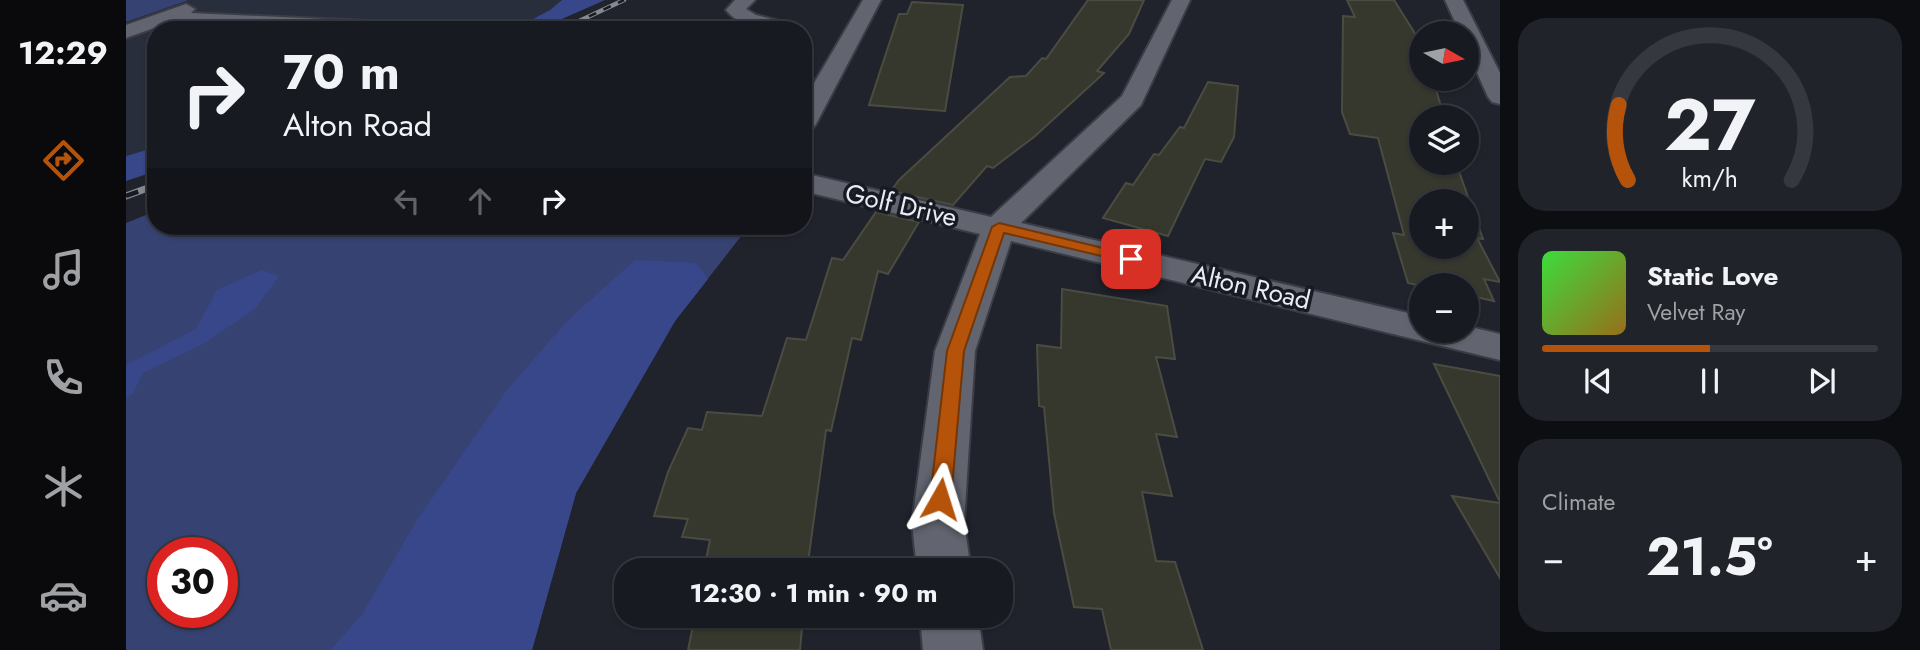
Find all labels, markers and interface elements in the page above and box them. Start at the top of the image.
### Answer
north arrow [1409,21,1479,91]
map controls [1409,21,1479,343]
text: 12:29 [18,30,108,76]
text: 70 m [283,37,400,107]
icon: right [168,49,259,140]
text: 27 [1664,73,1756,178]
text: Alton Road [283,102,432,148]
button: layers [1409,105,1479,175]
icon: directions [39,136,88,185]
text: km/h [1682,160,1738,196]
street label: Golf Drive [841,174,961,236]
icon: left [388,182,426,220]
icon: ahead [461,182,499,220]
icon: right [534,182,572,220]
button: + [1409,189,1479,259]
pin [1101,229,1161,289]
icon: arrive [1112,240,1150,278]
icon: music [39,245,88,294]
street label: Alton Road [1188,255,1314,319]
text: Static Love [1647,257,1779,295]
button: − [1409,273,1479,343]
text: Velvet Ray [1647,295,1745,329]
icon: phone [39,353,88,402]
icon: previous [1579,362,1617,400]
icon: pause [1691,362,1729,400]
icon: next [1803,362,1841,400]
icon: climate [39,462,88,511]
position arrow [903,462,977,536]
text: Climate [1542,485,1615,519]
text: 21.5° [1646,519,1773,595]
text: − [1542,530,1564,585]
text: + [1855,530,1878,585]
speed limit sign: 30 [147,537,238,628]
icon: car [39,571,88,620]
text: 12:30 · 1 min · 90 m [689,574,938,612]

